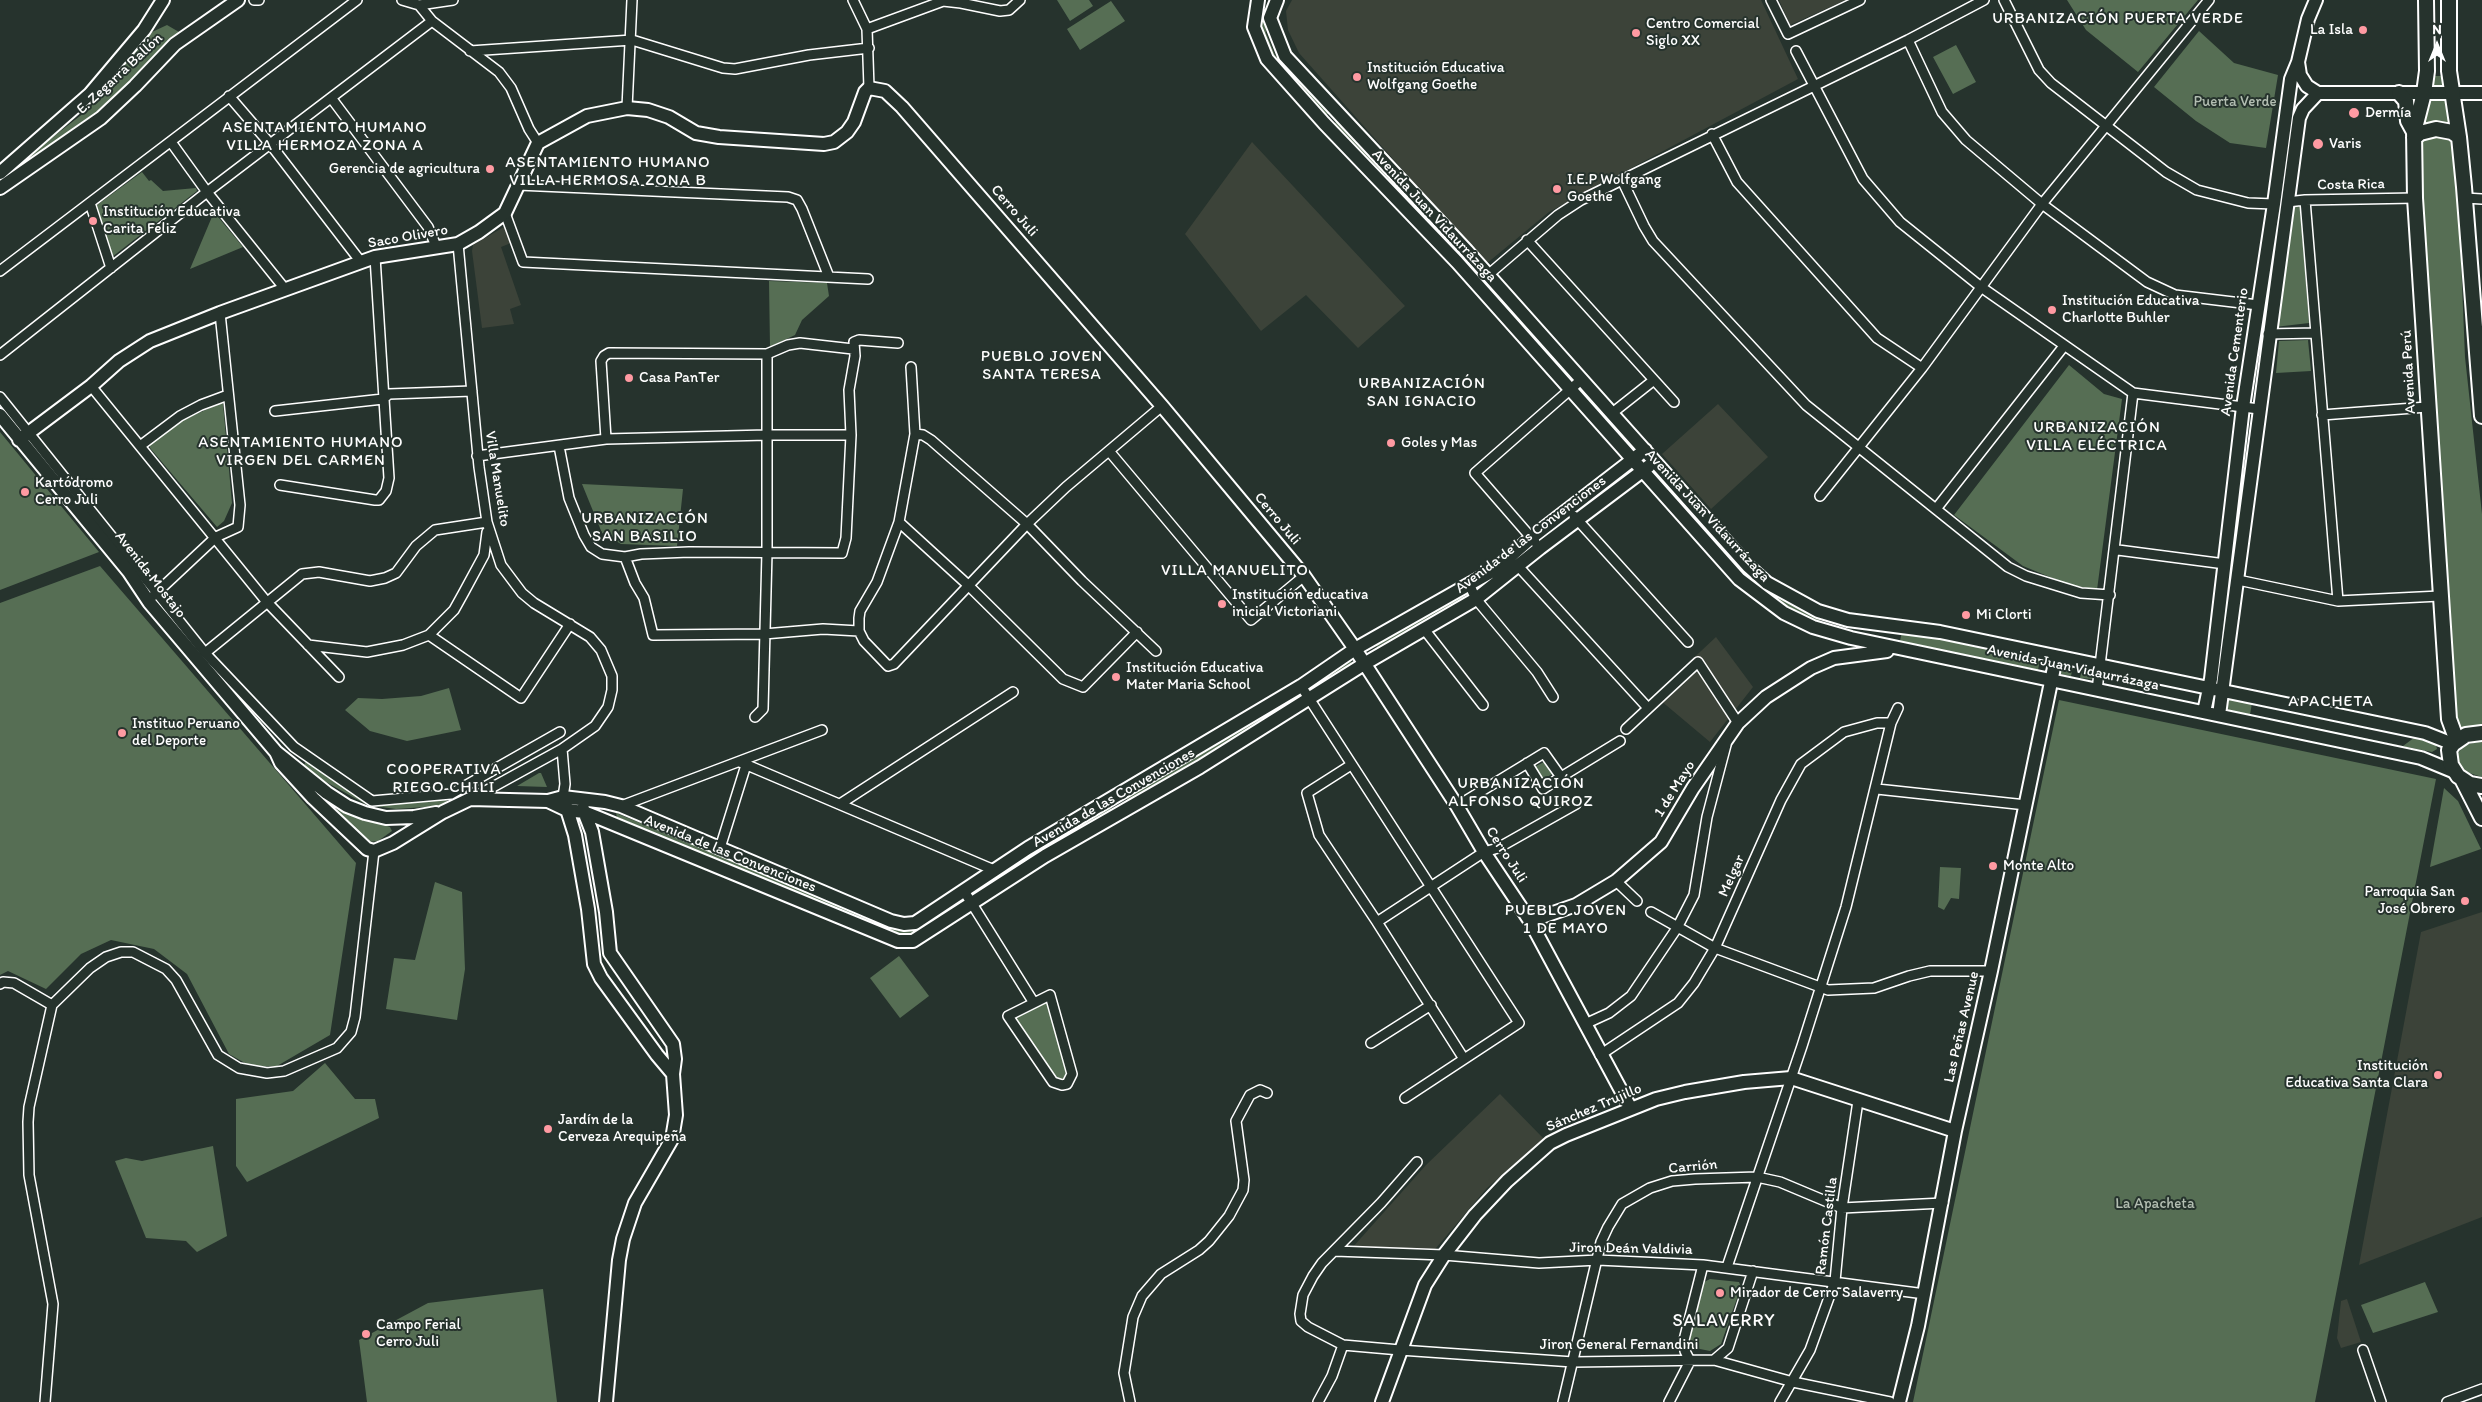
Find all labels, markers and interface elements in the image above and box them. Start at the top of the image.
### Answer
district label: URBANIZACIÓN PUERTA VERDE [1989,9,2247,29]
place label: Centro Comercial Siglo XX [1646,15,1759,50]
north arrow [2412,20,2462,70]
place label: La Isla [2310,21,2353,39]
text: N [2432,21,2442,38]
marker: La Isla [2357,24,2369,36]
marker: Centro Comercial Siglo XX [1630,27,1642,39]
street label: E. Zegarra Ballón [73,30,167,118]
place label: Institución Educativa Wolfgang Goethe [1367,59,1504,94]
marker: Institución Educativa Wolfgang Goethe [1351,71,1363,83]
park label: Puerta Verde [2193,93,2277,111]
place label: Dermía [2365,104,2411,122]
marker: Dermía [2347,106,2361,120]
district label: ASENTAMIENTO HUMANO VILLA HERMOZA ZONA A [219,118,431,156]
place label: Varis [2329,135,2362,153]
marker: Varis [2311,137,2325,151]
street label: Avenida Juan Vidaurrázaga [1368,146,1500,286]
district label: ASENTAMIENTO HUMANO VILLA HERMOSA ZONA B [502,153,714,191]
place label: Gerencia de agricultura [329,160,480,178]
marker: Gerencia de agricultura [484,163,496,175]
place label: I.E.P Wolfgang Goethe [1567,171,1661,206]
street label: Costa Rica [2317,175,2385,195]
street label: Cerro Juli [987,181,1041,241]
marker: I.E.P Wolfgang Goethe [1551,183,1563,195]
place label: Institución Educativa Carita Feliz [103,203,240,238]
marker: Institución Educativa Carita Feliz [87,215,99,227]
street label: Saco Olivero [367,221,449,253]
street label: Avenida Cementerio [2217,287,2253,417]
place label: Institución Educativa Charlotte Buhler [2062,292,2199,327]
marker: Institución Educativa Charlotte Buhler [2046,304,2058,316]
street label: Avenida Perú [2398,330,2420,414]
district label: PUEBLO JOVEN SANTA TERESA [979,347,1105,385]
place label: Casa PanTer [639,369,719,387]
marker: Casa PanTer [623,372,635,384]
district label: URBANIZACIÓN SAN IGNACIO [1358,374,1486,412]
district label: URBANIZACIÓN VILLA ELÉCTRICA [2025,418,2169,456]
street label: Villa Manuelito [481,430,513,528]
district label: ASENTAMIENTO HUMANO VIRGEN DEL CARMEN [195,433,407,471]
place label: Goles y Mas [1401,434,1477,452]
marker: Goles y Mas [1385,437,1397,449]
street label: Avenida Juan Vidaurrázaga [1641,446,1773,586]
street label: Avenida de las Convenciones [1452,472,1610,598]
place label: Kartódromo Cerro Juli [35,474,113,509]
marker: Kartódromo Cerro Juli [19,486,31,498]
street label: Cerro Juli [1250,489,1304,549]
district label: URBANIZACIÓN SAN BASILIO [581,509,709,547]
street label: Avenida Mostajo [111,528,189,622]
district label: VILLA MANUELITO [1159,561,1311,581]
place label: Institución educativa inicial Victoriani [1232,586,1368,621]
marker: Institución educativa inicial Victoriani [1216,598,1228,610]
place label: Mi Clorti [1976,606,2032,624]
marker: Mi Clorti [1960,609,1972,621]
street label: Avenida Juan Vidaurrázaga [1985,641,2161,695]
place label: Institución Educativa Mater Maria School [1126,659,1263,694]
marker: Institución Educativa Mater Maria School [1110,671,1122,683]
district label: APACHETA [2287,692,2375,712]
place label: Instituo Peruano del Deporte [132,715,240,750]
marker: Instituo Peruano del Deporte [116,727,128,739]
street label: Avenida de las Convenciones [1030,744,1198,852]
street label: 1 de Mayo [1651,757,1699,821]
district label: COOPERATIVA RIEGO CHILI [385,760,503,798]
district label: URBANIZACIÓN ALFONSO QUIROZ [1447,774,1595,812]
street label: Avenida de las Convenciones [641,811,819,897]
street label: Cerro Juli [1481,824,1531,886]
street label: Melgar [1715,852,1749,900]
place label: Monte Alto [2003,857,2074,875]
marker: Monte Alto [1987,860,1999,872]
place label: Parroquia San José Obrero [2365,883,2455,918]
marker: Parroquia San José Obrero [2459,895,2471,907]
district label: PUEBLO JOVEN 1 DE MAYO [1503,901,1629,939]
street label: Las Peñas Avenue [1940,970,1984,1084]
place label: Institución Educativa Santa Clara [2286,1057,2428,1092]
marker: Institución Educativa Santa Clara [2432,1069,2444,1081]
street label: Sánchez Trujillo [1543,1080,1645,1136]
place label: Jardín de la Cerveza Arequipeña [558,1111,686,1146]
marker: Jardín de la Cerveza Arequipeña [542,1123,554,1135]
street label: Carrión [1668,1156,1718,1178]
street label: Ramón Castilla [1812,1176,1842,1276]
park label: La Apacheta [2115,1195,2195,1213]
street label: Jiron Deán Valdivia [1569,1239,1693,1259]
place label: Mirador de Cerro Salaverry [1730,1284,1903,1302]
marker: Mirador de Cerro Salaverry [1714,1287,1726,1299]
district label: SALAVERRY [1671,1310,1777,1332]
place label: Campo Ferial Cerro Juli [376,1316,461,1351]
marker: Campo Ferial Cerro Juli [360,1328,372,1340]
street label: Jiron General Fernandini [1540,1336,1698,1354]

